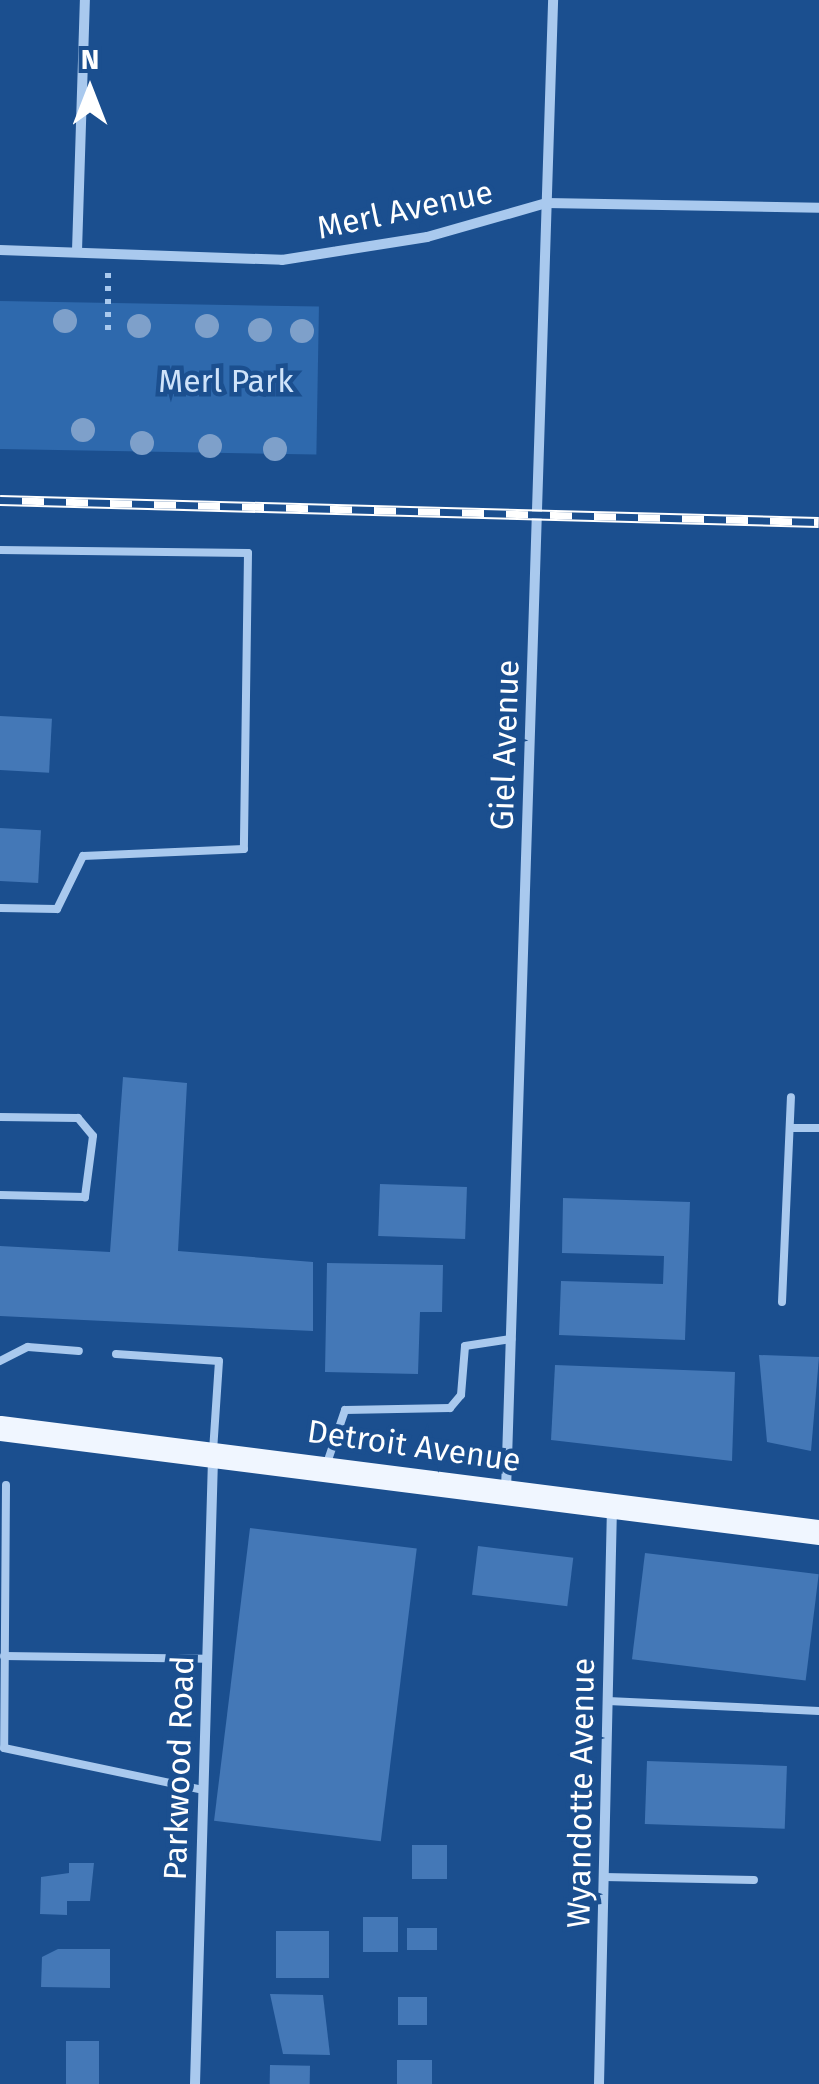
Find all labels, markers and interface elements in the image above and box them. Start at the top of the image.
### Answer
north arrow [40,40,140,140]
text: N [81,43,99,76]
street label: Merl Avenue [314,173,496,247]
park label: Merl Park [158,362,294,400]
street label: Giel Avenue [483,659,527,831]
street label: Detroit Avenue [305,1412,523,1480]
street label: Parkwood Road [156,1655,202,1881]
street label: Wyandotte Avenue [559,1657,603,1929]

